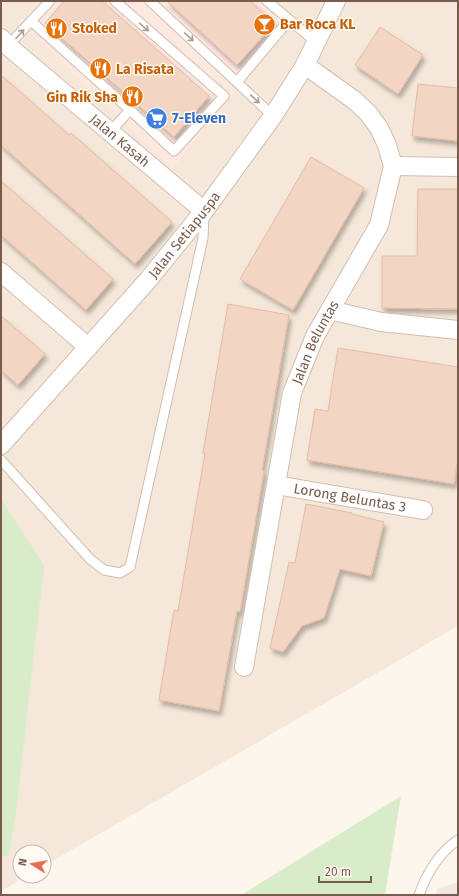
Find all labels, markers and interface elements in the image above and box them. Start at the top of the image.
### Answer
bar icon: Bar Roca KL [251,11,277,37]
restaurant icon: Stoked [43,15,69,41]
place label: Bar Roca KL [280,16,355,33]
place label: Stoked [72,20,117,37]
one-way arrow [139,22,150,31]
one-way arrow [15,28,24,39]
one-way arrow [184,32,194,42]
restaurant icon: La Risata [87,56,113,82]
place label: La Risata [116,61,174,78]
restaurant icon: Gin Rik Sha [120,84,146,110]
place label: Gin Rik Sha [46,89,118,106]
one-way arrow [250,94,260,104]
supermarket icon: 7-Eleven [143,105,169,131]
place label: 7-Eleven [172,110,226,127]
street label: Jalan Kasah [86,111,153,171]
street label: Jalan Setiapuspa [145,188,224,282]
street label: Jalan Beluntas [288,297,343,387]
street label: Lorong Beluntas 3 [292,480,407,516]
north arrow [12,844,52,884]
text: N [16,857,30,867]
scale bar [319,858,371,884]
text: 20 m [325,865,351,879]

